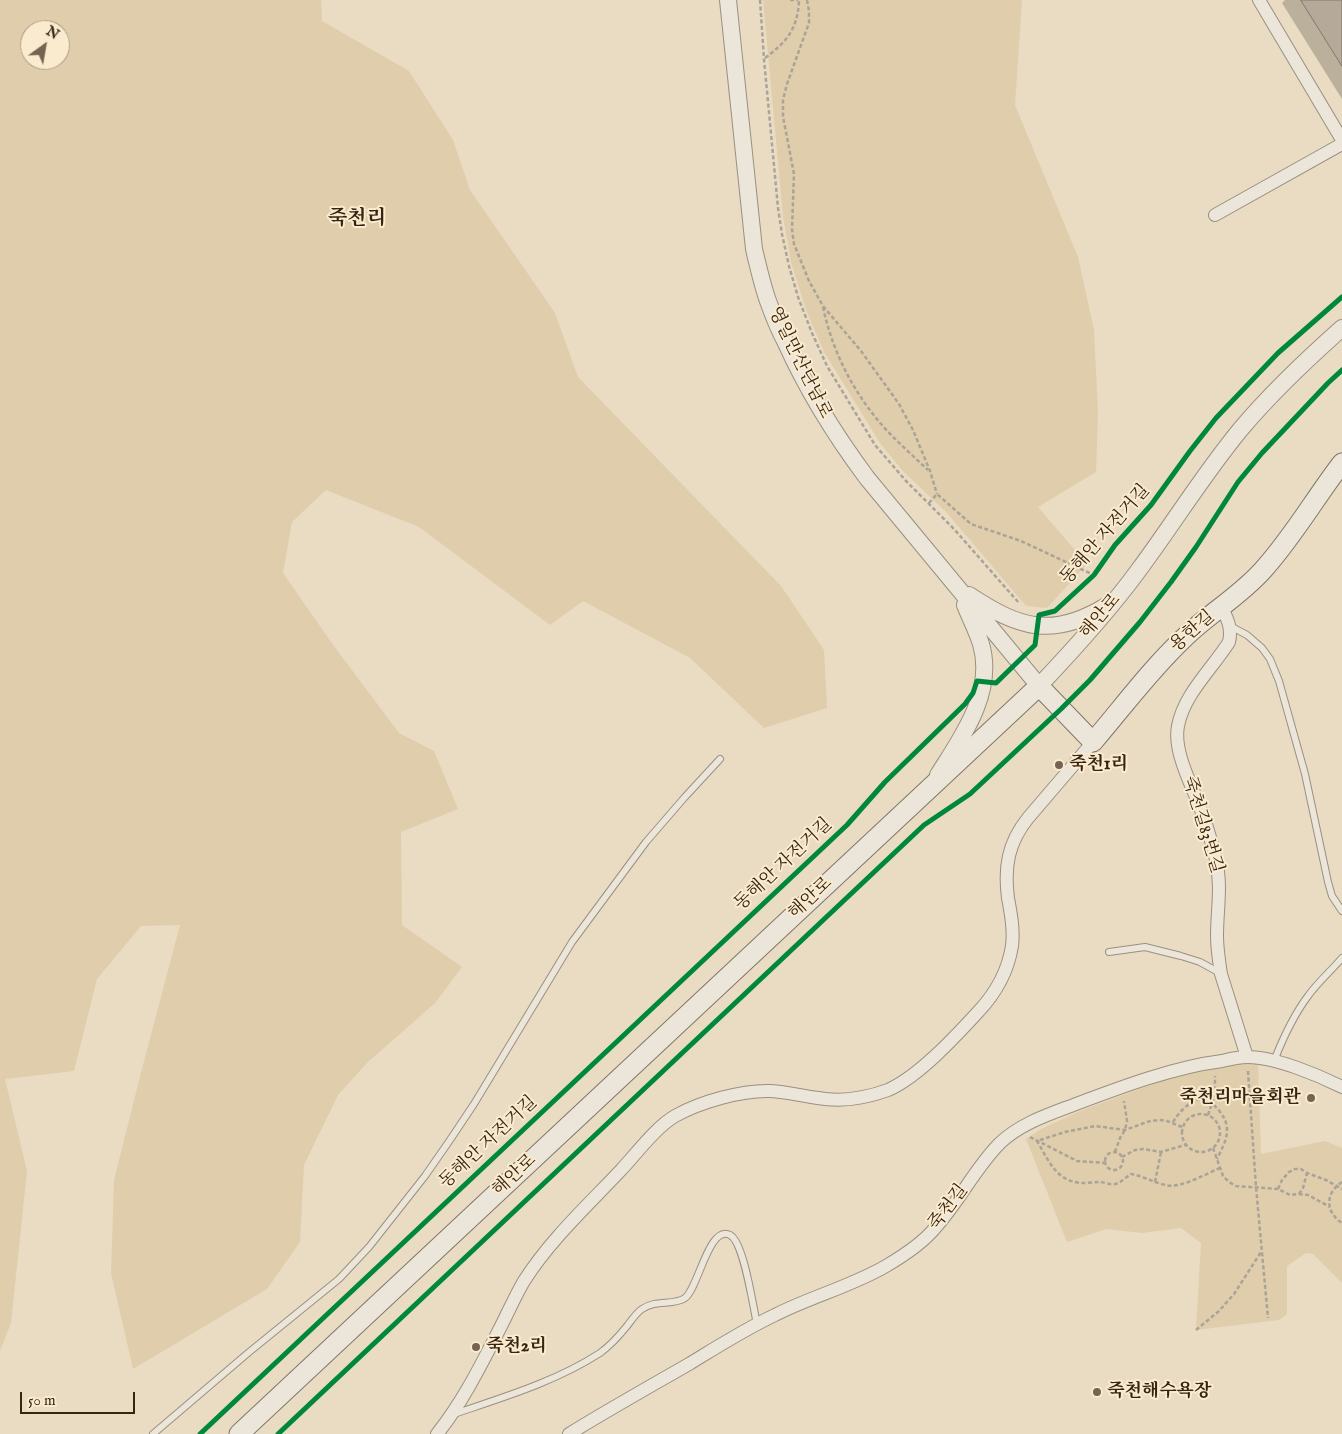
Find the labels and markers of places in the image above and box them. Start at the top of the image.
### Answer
place label: 죽천1리 [1069,754,1128,776]
marker: 죽천1리 [1053,759,1065,771]
place label: 죽천리마을회관 [1179,1087,1301,1109]
marker: 죽천리마을회관 [1305,1092,1317,1104]
place label: 죽천2리 [486,1336,547,1358]
marker: 죽천2리 [470,1341,482,1353]
place label: 죽천해수욕장 [1107,1381,1211,1403]
marker: 죽천해수욕장 [1091,1386,1103,1398]

